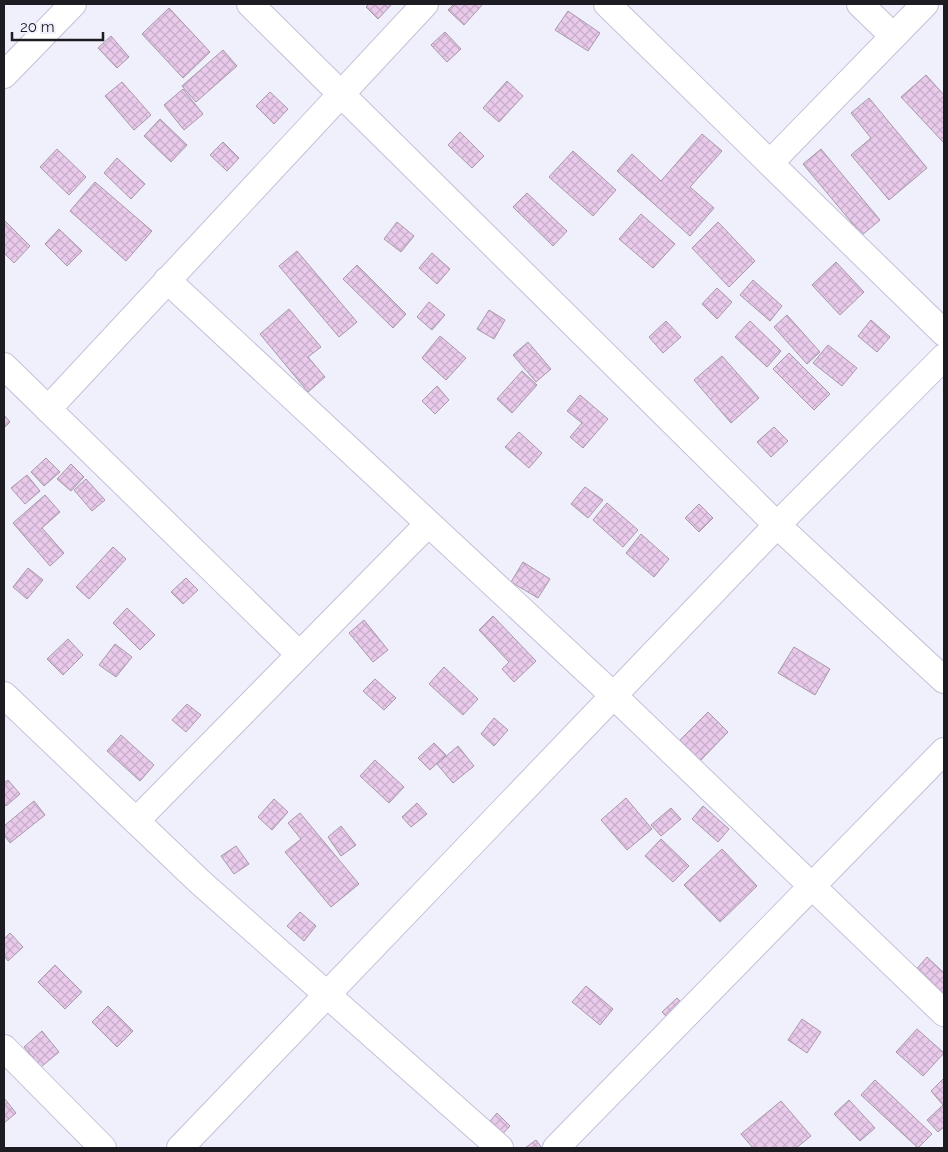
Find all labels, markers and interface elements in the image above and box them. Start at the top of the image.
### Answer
scale bar [12,10,104,42]
text: 20 m [20,18,55,36]

